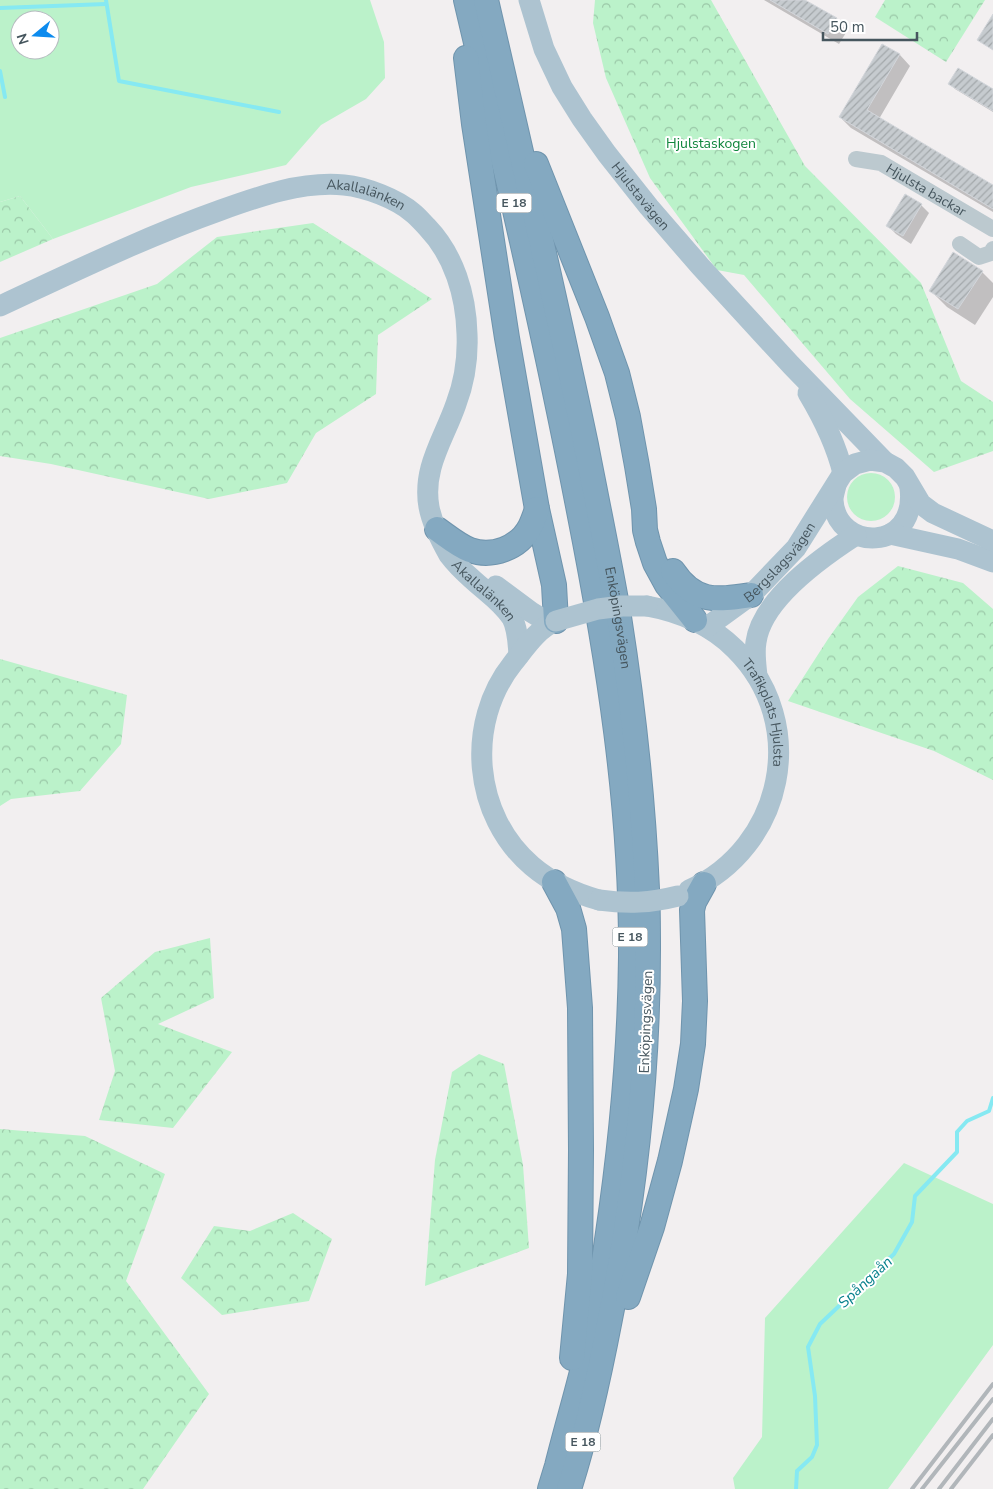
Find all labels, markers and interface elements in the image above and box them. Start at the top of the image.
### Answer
north arrow [10,10,60,60]
scale bar [823,10,917,42]
text: 50 m [830,17,865,37]
text: N [12,31,34,47]
park label: Hjulstaskogen [666,134,756,153]
street label: Hjulstavägen [607,158,674,234]
street label: Hjulsta backar [883,159,970,221]
street label: Akallalänken [326,175,409,215]
road number: E 18 [496,194,532,212]
street label: Bergslagsvägen [740,518,820,607]
street label: Akallalänken [448,555,521,625]
street label: Enköpingsvägen [601,565,636,670]
street label: Trafikplats Hjulsta [738,654,788,768]
road number: E 18 [612,928,648,946]
street label: Enköpingsvägen [635,970,657,1074]
water label: Spångaån [833,1252,897,1312]
road number: E 18 [566,1432,600,1451]

